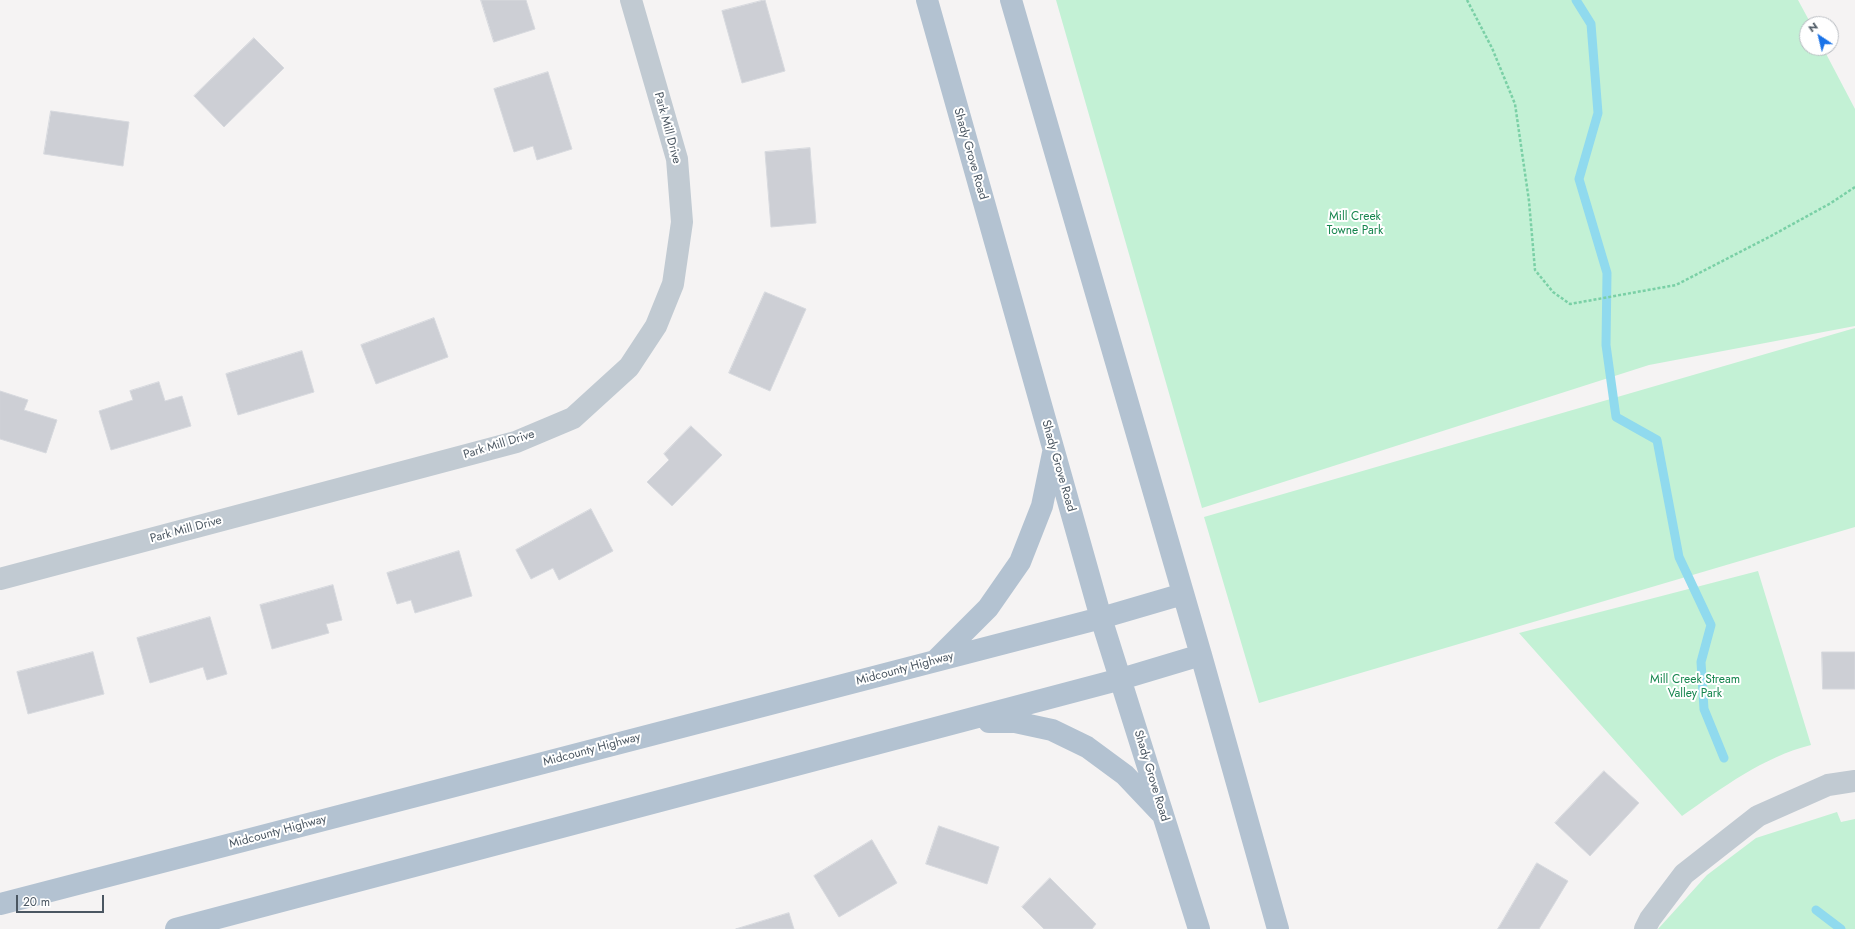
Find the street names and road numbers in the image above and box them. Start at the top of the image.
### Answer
street label: Park Mill Drive [651,91,683,165]
street label: Shady Grove Road [950,106,990,202]
street label: Shady Grove Road [1038,418,1078,514]
street label: Park Mill Drive [462,427,536,463]
street label: Park Mill Drive [149,514,223,546]
street label: Midcounty Highway [855,649,955,689]
street label: Shady Grove Road [1130,729,1172,823]
street label: Midcounty Highway [542,730,642,770]
street label: Midcounty Highway [228,812,328,852]

